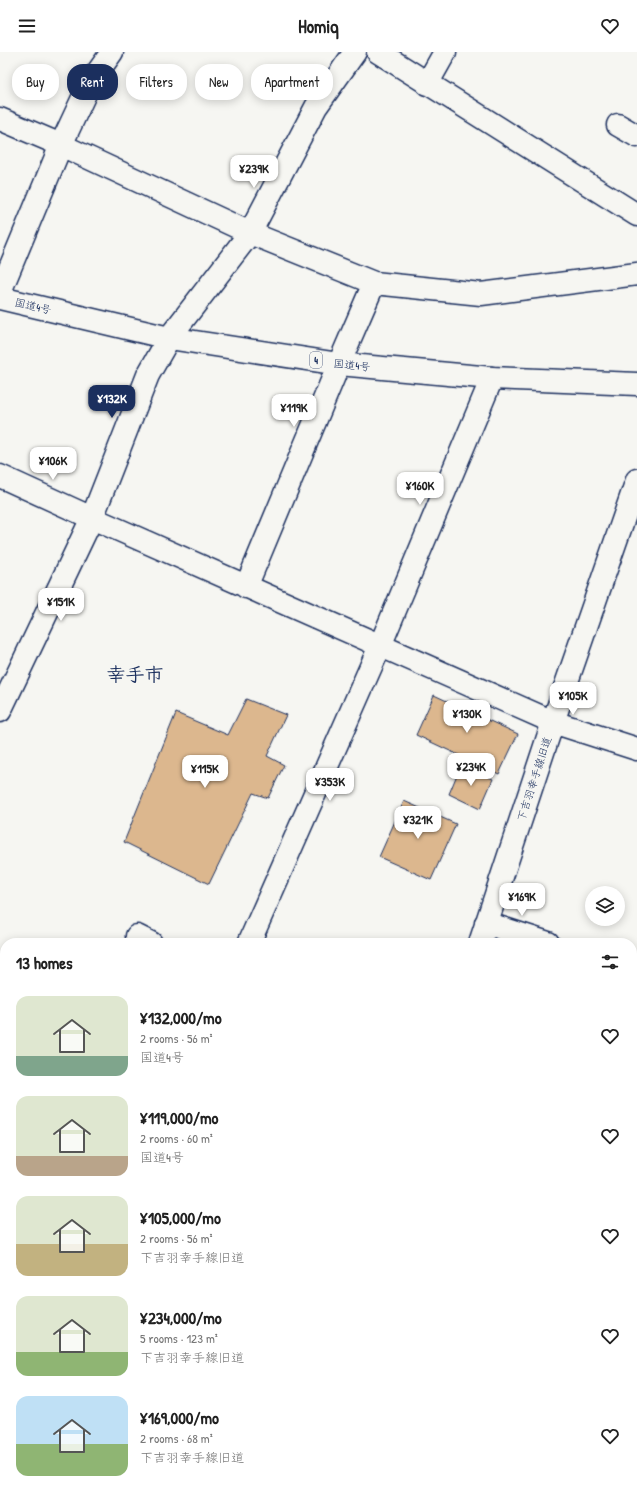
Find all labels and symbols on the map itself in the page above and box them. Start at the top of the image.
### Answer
pin: ¥239K [226,155,282,189]
street label: 国道4号 [13,295,53,317]
road number: 4 [310,352,322,368]
street label: 国道4号 [333,356,371,374]
pin: ¥132K [84,385,140,419]
pin: ¥119K [266,394,322,428]
pin: ¥106K [25,447,81,481]
pin: ¥160K [392,472,448,506]
pin: ¥151K [33,588,89,622]
district label: 幸手市 [106,661,164,687]
pin: ¥105K [545,682,601,716]
pin: ¥130K [439,700,495,734]
street label: 下吉羽幸手線旧道 [514,735,554,823]
pin: ¥234K [443,753,499,787]
pin: ¥115K [177,755,233,789]
pin: ¥353K [302,768,358,802]
pin: ¥321K [390,806,446,840]
pin: ¥169K [494,883,550,917]

